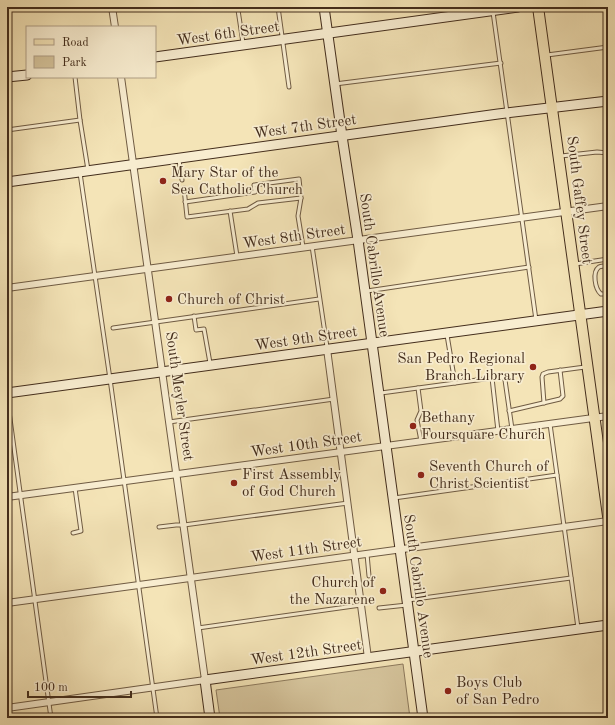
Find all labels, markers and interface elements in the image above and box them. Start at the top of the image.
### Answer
street label: West 6th Street [176,20,281,49]
legend [26,26,156,78]
text: Road [62,37,89,49]
text: Park [62,57,87,69]
street label: West 7th Street [253,113,358,142]
street label: South Gaffey Street [563,135,594,265]
place label: Mary Star of the Sea Catholic Church [171,166,303,198]
marker: Mary Star of the Sea Catholic Church [158,176,168,186]
street label: South Cabrillo Avenue [356,192,391,338]
street label: West 8th Street [242,223,347,252]
place label: Church of Christ [177,293,285,308]
marker: Church of Christ [164,294,174,304]
street label: West 9th Street [254,325,359,354]
street label: South Meyler Street [162,330,195,462]
place label: San Pedro Regional Branch Library [397,352,525,384]
marker: San Pedro Regional Branch Library [528,362,538,372]
place label: Bethany Foursquare Church [421,411,545,443]
marker: Bethany Foursquare Church [408,421,418,431]
street label: West 10th Street [250,430,363,461]
place label: Seventh Church of Christ Scientist [429,460,550,492]
place label: First Assembly of God Church [242,468,341,500]
marker: Seventh Church of Christ Scientist [416,470,426,480]
marker: First Assembly of God Church [229,478,239,488]
street label: South Cabrillo Avenue [400,513,435,659]
street label: West 11th Street [250,535,363,566]
place label: Church of the Nazarene [289,576,376,608]
marker: Church of the Nazarene [378,586,388,596]
street label: West 12th Street [250,638,363,669]
scale bar [28,673,131,699]
place label: Boys Club of San Pedro [456,676,539,708]
text: 100 m [34,682,68,694]
marker: Boys Club of San Pedro [443,686,453,696]

